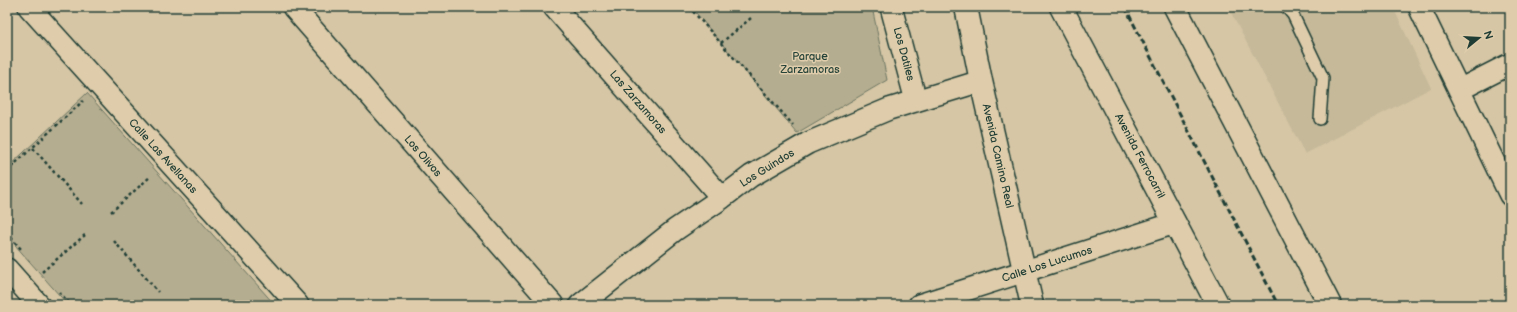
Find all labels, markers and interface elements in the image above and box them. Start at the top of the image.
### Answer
north arrow [1459,18,1499,58]
street label: Los Datiles [891,26,918,83]
text: N [1481,29,1495,41]
park label: Parque Zarzamoras [779,50,840,76]
street label: Las Zarzamoras [607,68,669,137]
street label: Avenida Camino Real [980,103,1016,209]
street label: Avenida Ferrocarril [1112,111,1168,201]
street label: Calle Las Avellanas [126,116,200,196]
street label: Los Olivos [402,133,445,180]
street label: Los Guindos [737,146,797,190]
street label: Calle Los Lucumos [1000,243,1094,285]

